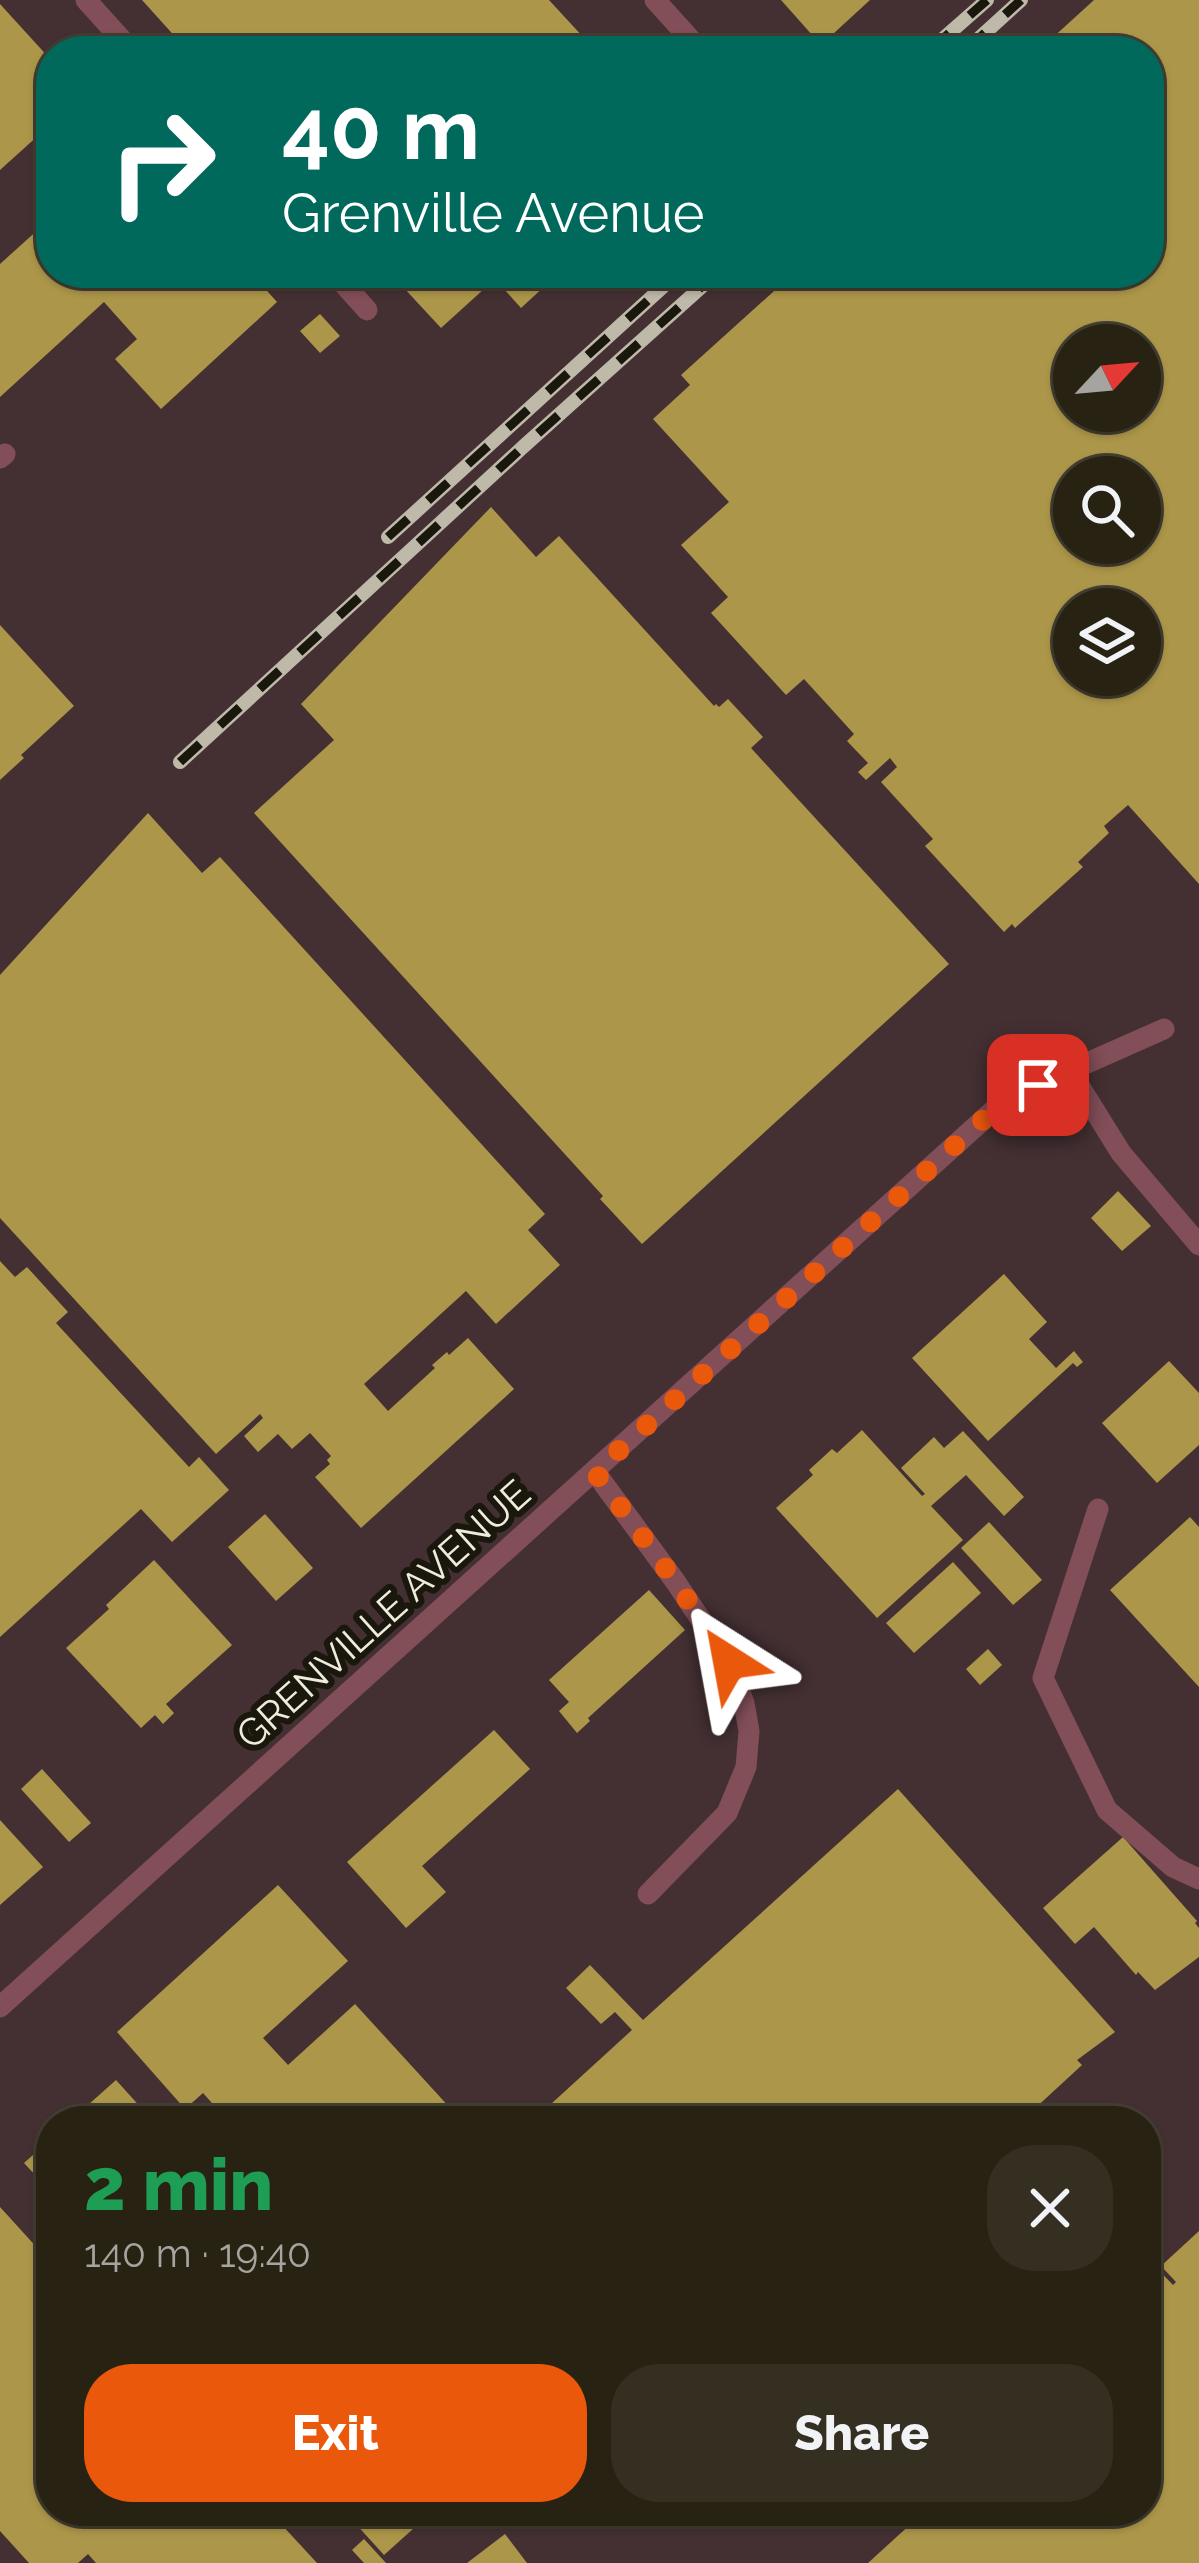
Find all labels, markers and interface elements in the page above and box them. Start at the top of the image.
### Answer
text: 40 m [282,80,480,179]
icon: right [84,84,240,240]
text: Grenville Avenue [282,181,705,245]
north arrow [1053,324,1161,432]
map controls [1053,324,1161,696]
button: search [1053,456,1161,564]
button: layers [1053,588,1161,696]
pin [987,1034,1089,1136]
icon: arrive [1005,1052,1071,1118]
street label: GRENVILLE AVENUE [227,1470,539,1758]
position arrow [666,1599,792,1725]
text: 2 min [84,2142,273,2227]
button: close [987,2145,1113,2271]
text: 140 m · 19:40 [84,2230,311,2276]
button: Exit [84,2364,587,2502]
button: Share [611,2364,1113,2502]

